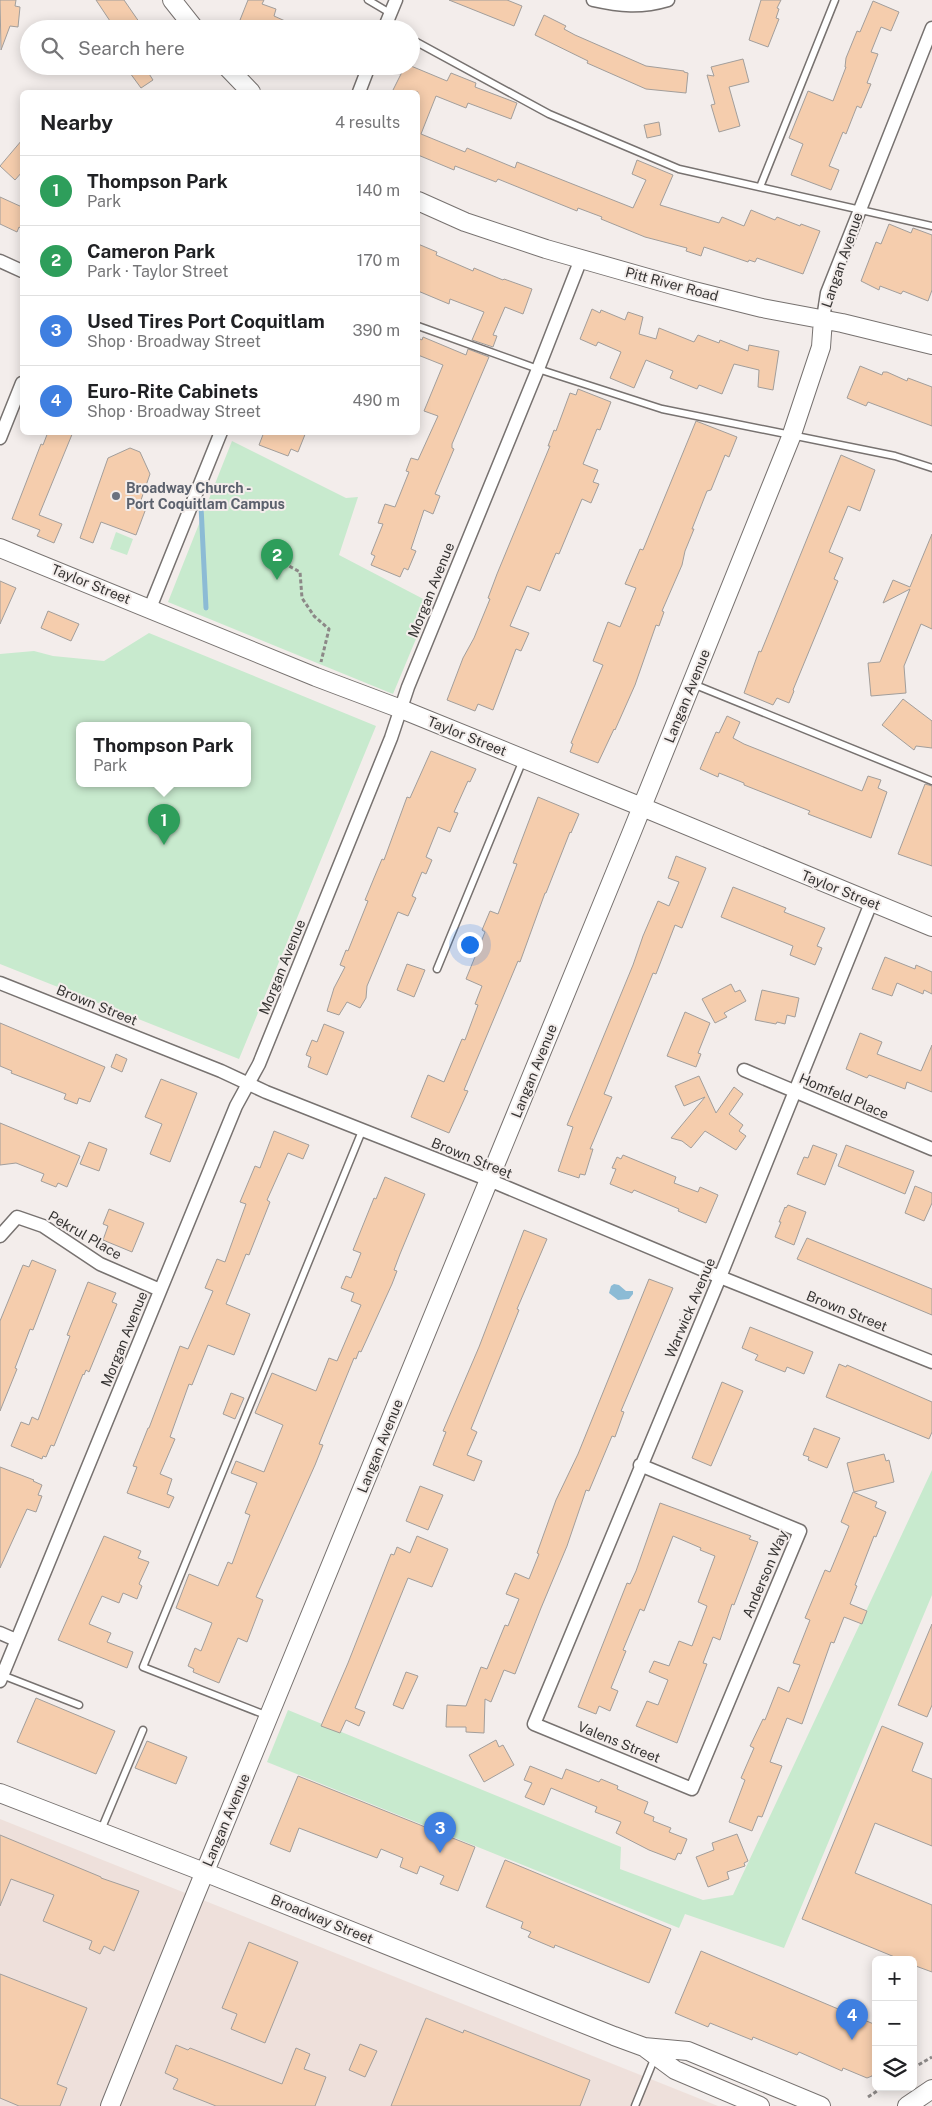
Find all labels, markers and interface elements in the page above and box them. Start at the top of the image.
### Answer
search box [20,20,420,75]
icon: search [38,34,66,62]
text: Search here [78,37,185,59]
text: Nearby [40,110,113,135]
text: 4 results [335,113,400,132]
text: Thompson Park [87,170,228,192]
text: 1 [53,181,59,200]
text: 140 m [356,181,400,200]
text: Park [87,192,121,211]
street label: Langan Avenue [818,210,866,310]
text: Cameron Park [87,240,215,262]
text: 2 [51,251,61,270]
text: 170 m [357,251,400,270]
text: Park · Taylor Street [87,262,229,281]
street label: Pitt River Road [624,264,720,304]
text: Used Tires Port Coquitlam [87,310,325,332]
text: 3 [51,321,61,340]
text: 390 m [353,321,400,340]
text: Shop · Broadway Street [87,332,261,351]
text: Euro-Rite Cabinets [87,380,258,402]
text: 4 [51,391,61,410]
text: 490 m [353,391,400,410]
text: Shop · Broadway Street [87,402,261,421]
place label: Broadway Church - Port Coquitlam Campus [126,480,285,512]
marker: Broadway Church - Port Coquitlam Campus [110,490,122,502]
pin: 2 [261,539,293,580]
street label: Morgan Avenue [405,540,457,640]
street label: Taylor Street [49,561,133,607]
street label: Langan Avenue [661,647,713,745]
street label: Taylor Street [425,713,509,759]
popup [76,722,251,787]
text: Thompson Park [93,734,234,756]
text: Park [93,756,127,775]
pin: 1 [148,804,180,845]
street label: Taylor Street [799,867,883,913]
street label: Morgan Avenue [256,917,308,1017]
your location [457,932,483,958]
street label: Brown Street [54,981,140,1029]
street label: Langan Avenue [508,1022,560,1120]
street label: Homfeld Place [797,1070,891,1122]
street label: Brown Street [429,1134,515,1182]
street label: Pekrul Place [45,1208,125,1263]
street label: Warwick Avenue [662,1255,718,1361]
street label: Brown Street [804,1287,890,1335]
street label: Morgan Avenue [98,1289,150,1389]
street label: Langan Avenue [354,1397,406,1495]
street label: Anderson Way [739,1527,791,1620]
street label: Valens Street [575,1718,663,1766]
street label: Langan Avenue [199,1771,253,1869]
pin: 3 [424,1812,456,1853]
street label: Broadway Street [269,1891,375,1947]
map controls [872,1956,917,2091]
button: + [872,1956,917,2001]
pin: 4 [836,1999,868,2040]
button: − [872,2001,917,2046]
button: layers [872,2046,917,2091]

